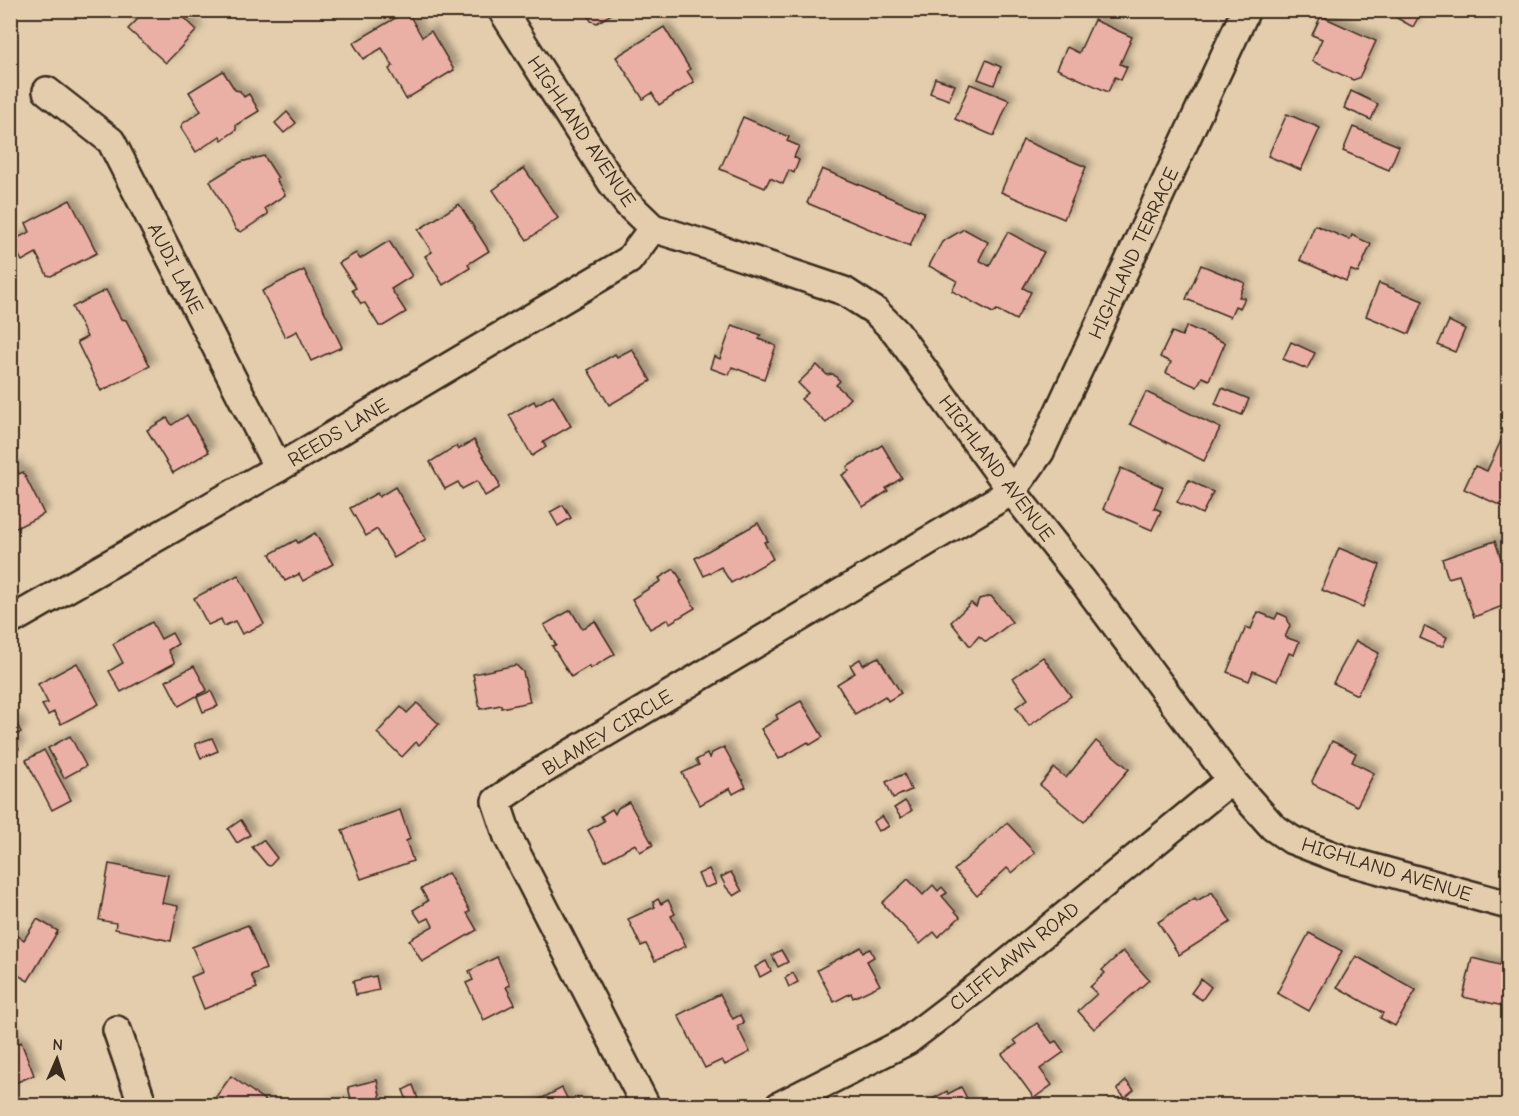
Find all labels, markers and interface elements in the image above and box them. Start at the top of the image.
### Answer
street label: HIGHLAND AVENUE [523,51,641,211]
street label: HIGHLAND TERRACE [1084,164,1183,343]
street label: AUDI LANE [143,219,208,317]
street label: HIGHLAND AVENUE [934,391,1059,546]
street label: REEDS LANE [284,393,393,471]
street label: BLAMEY CIRCLE [538,685,677,780]
street label: HIGHLAND AVENUE [1299,833,1475,906]
street label: CLIFFLAWN ROAD [945,897,1084,1016]
north arrow [27,1029,87,1089]
text: N [52,1036,63,1054]

